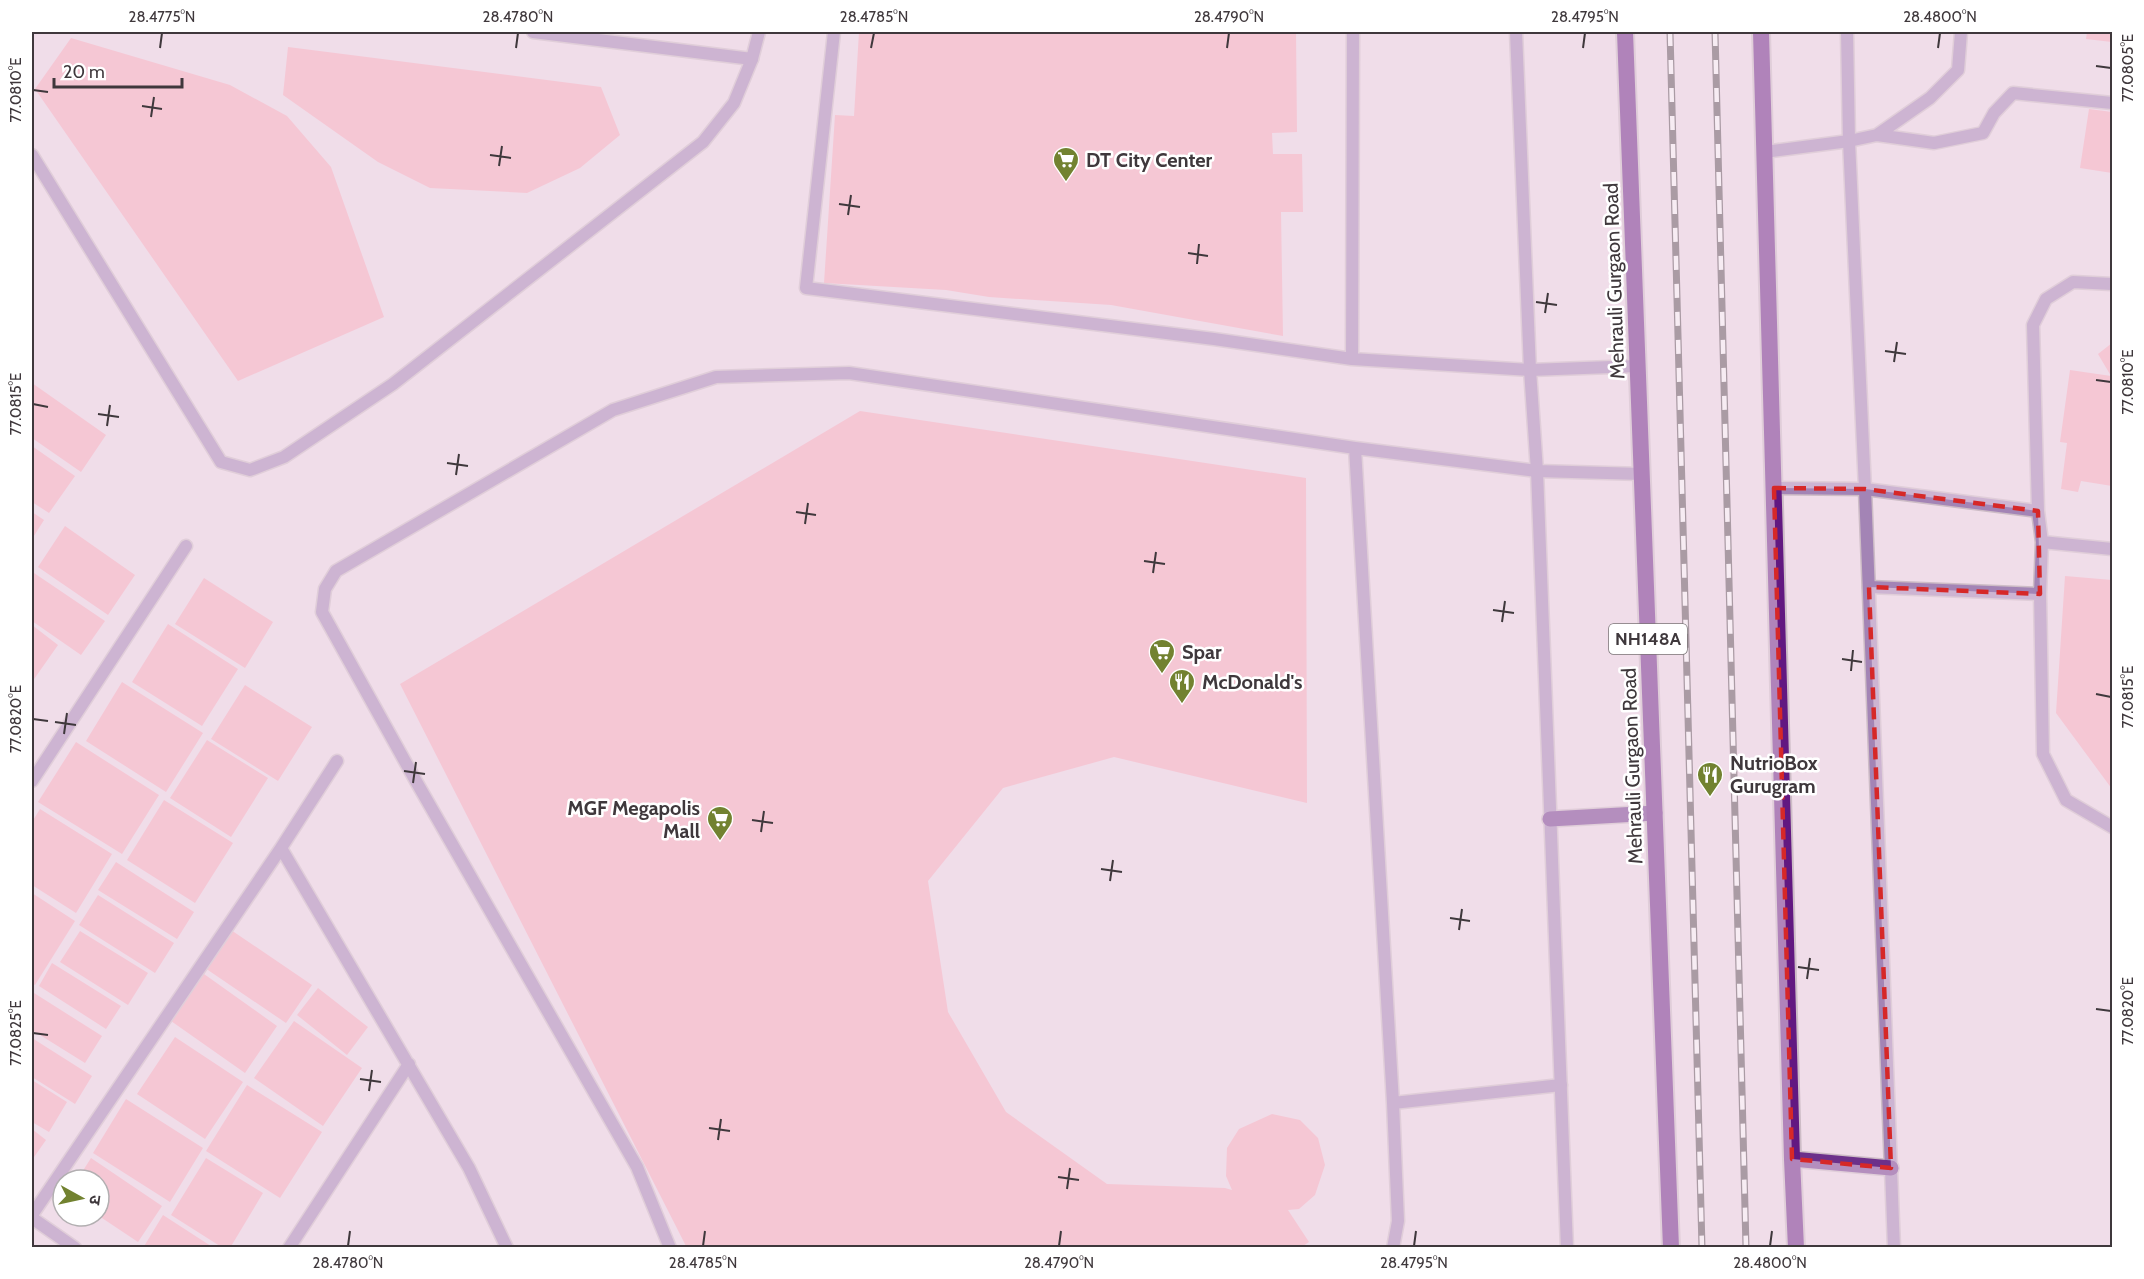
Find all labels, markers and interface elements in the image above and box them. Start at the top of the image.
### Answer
text: 28.4775°N [129,8,195,26]
text: 28.4780°N [483,8,553,26]
text: 28.4785°N [840,8,908,26]
text: 28.4790°N [1194,8,1264,26]
text: 28.4795°N [1551,8,1619,26]
text: 28.4800°N [1903,8,1977,26]
text: 77.0805°E [2119,34,2137,102]
scale bar [54,51,182,89]
text: 77.0810°E [7,58,25,122]
text: 20 m [63,61,105,83]
supermarket icon: DT City Center [1051,145,1081,183]
place label: DT City Center [1086,148,1213,172]
street label: Mehrauli Gurgaon Road [1599,182,1629,380]
text: 77.0810°E [2119,350,2137,414]
text: 77.0815°E [7,373,25,435]
road number: NH148A [1609,624,1687,654]
supermarket icon: Spar [1147,637,1177,675]
place label: Spar [1182,640,1222,664]
text: 77.0815°E [2119,666,2137,728]
restaurant icon: McDonald's [1167,667,1197,705]
street label: Mehrauli Gurgaon Road [1617,667,1647,865]
place label: McDonald's [1202,670,1303,694]
text: 77.0820°E [7,685,25,753]
place label: NutrioBox Gurugram [1730,751,1818,798]
restaurant icon: NutrioBox Gurugram [1695,760,1725,798]
place label: MGF Megapolis Mall [567,796,700,843]
supermarket icon: MGF Megapolis Mall [705,804,735,842]
text: 77.0820°E [2119,977,2137,1045]
text: 77.0825°E [7,1000,25,1066]
north arrow [51,1168,111,1228]
text: उ [85,1194,105,1207]
text: 28.4780°N [313,1254,383,1272]
text: 28.4785°N [669,1254,737,1272]
text: 28.4790°N [1024,1254,1094,1272]
text: 28.4795°N [1380,1254,1448,1272]
text: 28.4800°N [1733,1254,1807,1272]

